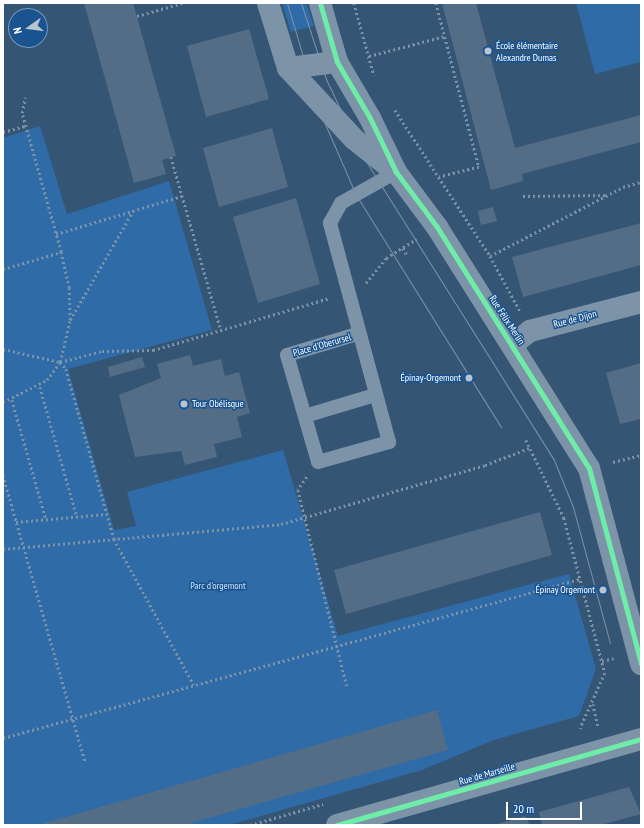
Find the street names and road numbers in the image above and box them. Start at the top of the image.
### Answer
street label: Rue Félix Merlin [487,293,527,347]
street label: Rue de Dijon [552,307,598,331]
street label: Place d'Oberursel [292,331,352,359]
street label: Rue de Marseille [458,760,516,788]

